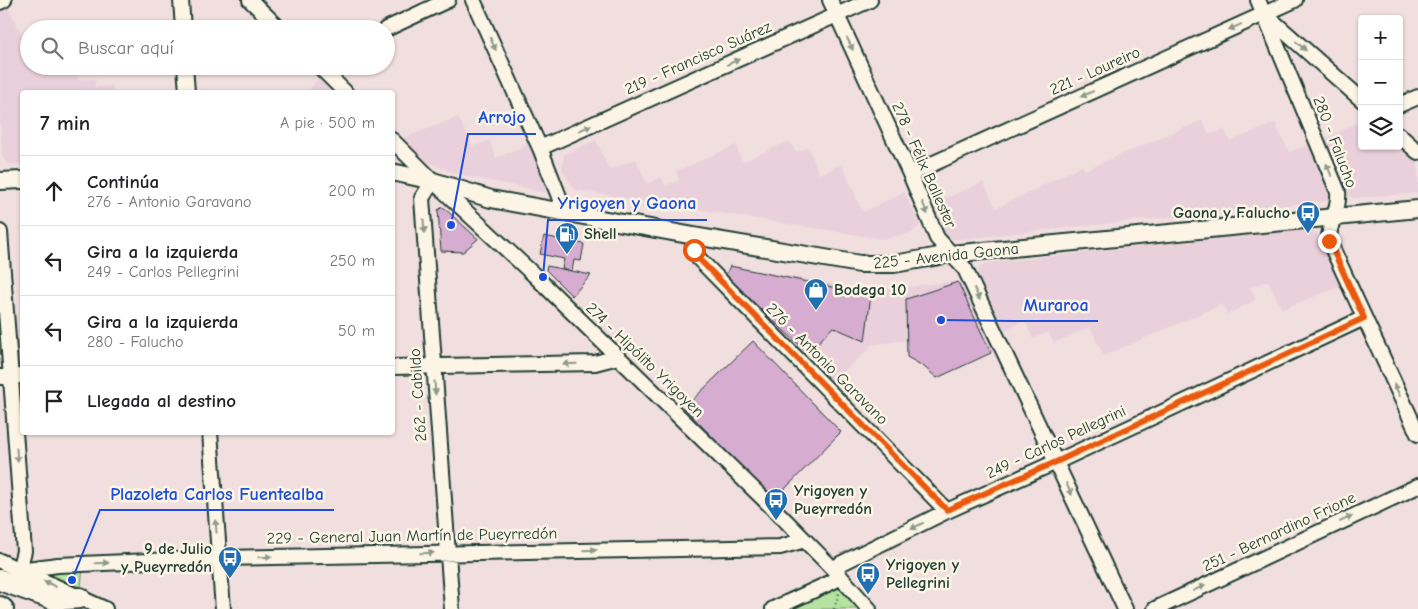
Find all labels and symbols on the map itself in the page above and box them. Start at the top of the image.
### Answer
street label: 219 - Francisco Suárez [622,18,774,98]
one-way arrow [1228,24,1242,32]
one-way arrow [489,37,497,51]
one-way arrow [846,37,854,51]
one-way arrow [1295,40,1307,52]
street label: 221 - Loureiro [1047,43,1143,99]
one-way arrow [726,57,740,65]
one-way arrow [1080,91,1094,99]
street label: 280 - Falucho [1309,94,1361,190]
street label: 278 - Félix Ballester [888,99,960,231]
callout: Arrojo [468,101,536,134]
text: Arrojo [478,107,526,128]
one-way arrow [578,124,592,132]
one-way arrow [1325,163,1333,177]
callout: Yrigoyen y Gaona [548,187,707,220]
text: Yrigoyen y Gaona [558,193,696,214]
bus stop icon: Gaona y Falucho [1295,200,1321,234]
one-way arrow [921,201,929,215]
place label: Gaona y Falucho [1173,204,1290,222]
one-way arrow [420,219,428,235]
fuel station icon: Shell [554,221,580,255]
place label: Shell [584,225,617,243]
route end [1318,230,1341,253]
route start [683,239,706,262]
street label: 225 - Avenida Gaona [872,239,1020,273]
shop icon: Bodega 10 [803,277,829,311]
place label: Bodega 10 [834,281,906,299]
one-way arrow [973,287,982,302]
callout: Muraroa [1013,288,1098,321]
text: Muraroa [1023,295,1089,316]
street label: 274 - Hipólito Yrigoyen [582,299,708,421]
street label: 276 - Antonio Garavano [762,299,892,429]
street label: 262 - Cabildo [406,348,430,442]
one-way arrow [561,360,577,368]
one-way arrow [432,381,440,397]
one-way arrow [1393,383,1401,397]
street label: 249 - Carlos Pellegrini [983,402,1129,482]
one-way arrow [13,447,21,463]
callout: Plazoleta Carlos Fuentealba [100,477,334,510]
place label: Yrigoyen y Pueyrredón [794,482,872,518]
one-way arrow [1065,482,1073,496]
text: Plazoleta Carlos Fuentealba [110,484,324,505]
bus stop icon: Yrigoyen y Pueyrredón [763,487,789,521]
street label: 251 - Bernardino Frione [1199,489,1359,575]
one-way arrow [1339,515,1353,523]
one-way arrow [212,517,220,533]
one-way arrow [909,522,924,530]
street label: 229 - General Juan Martín de Pueyrredón [267,524,557,548]
place label: 9 de Julio y Pueyrredón [121,540,212,576]
bus stop icon: 9 de Julio y Pueyrredón [217,545,243,579]
one-way arrow [582,546,598,554]
one-way arrow [420,549,436,557]
one-way arrow [257,553,273,561]
place label: Yrigoyen y Pellegrini [886,556,960,592]
one-way arrow [95,558,111,566]
bus stop icon: Yrigoyen y Pellegrini [855,561,881,595]
one-way arrow [43,580,57,588]
one-way arrow [1192,584,1206,592]

